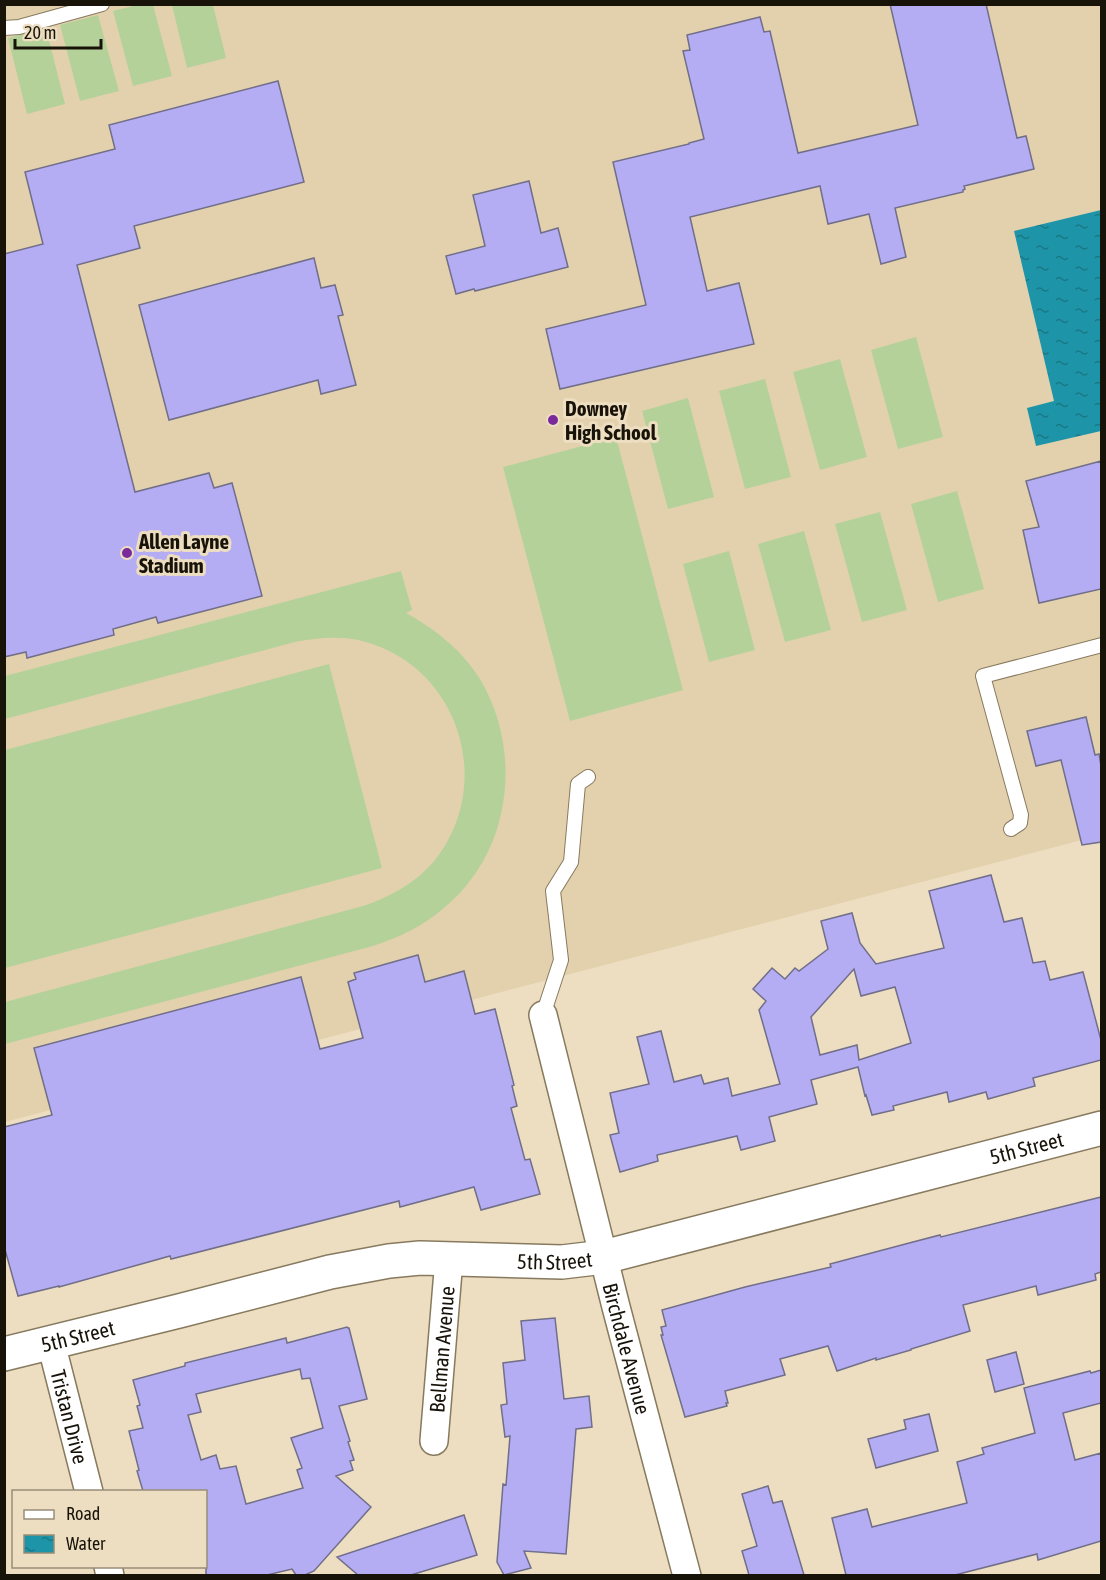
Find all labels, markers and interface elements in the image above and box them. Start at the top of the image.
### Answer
scale bar [15,12,100,50]
text: 20 m [24,22,56,43]
place label: Downey High School [565,396,657,444]
marker: Downey High School [546,413,560,427]
place label: Allen Layne Stadium [138,529,229,577]
marker: Allen Layne Stadium [120,546,134,560]
street label: 5th Street [987,1127,1066,1169]
street label: 5th Street [517,1247,593,1274]
street label: Birchdale Avenue [598,1280,656,1417]
street label: Bellman Avenue [424,1285,459,1413]
street label: 5th Street [38,1315,117,1356]
street label: Tristan Drive [46,1367,93,1466]
legend [12,1490,207,1568]
text: Road [66,1503,100,1524]
text: Water [66,1533,106,1554]

